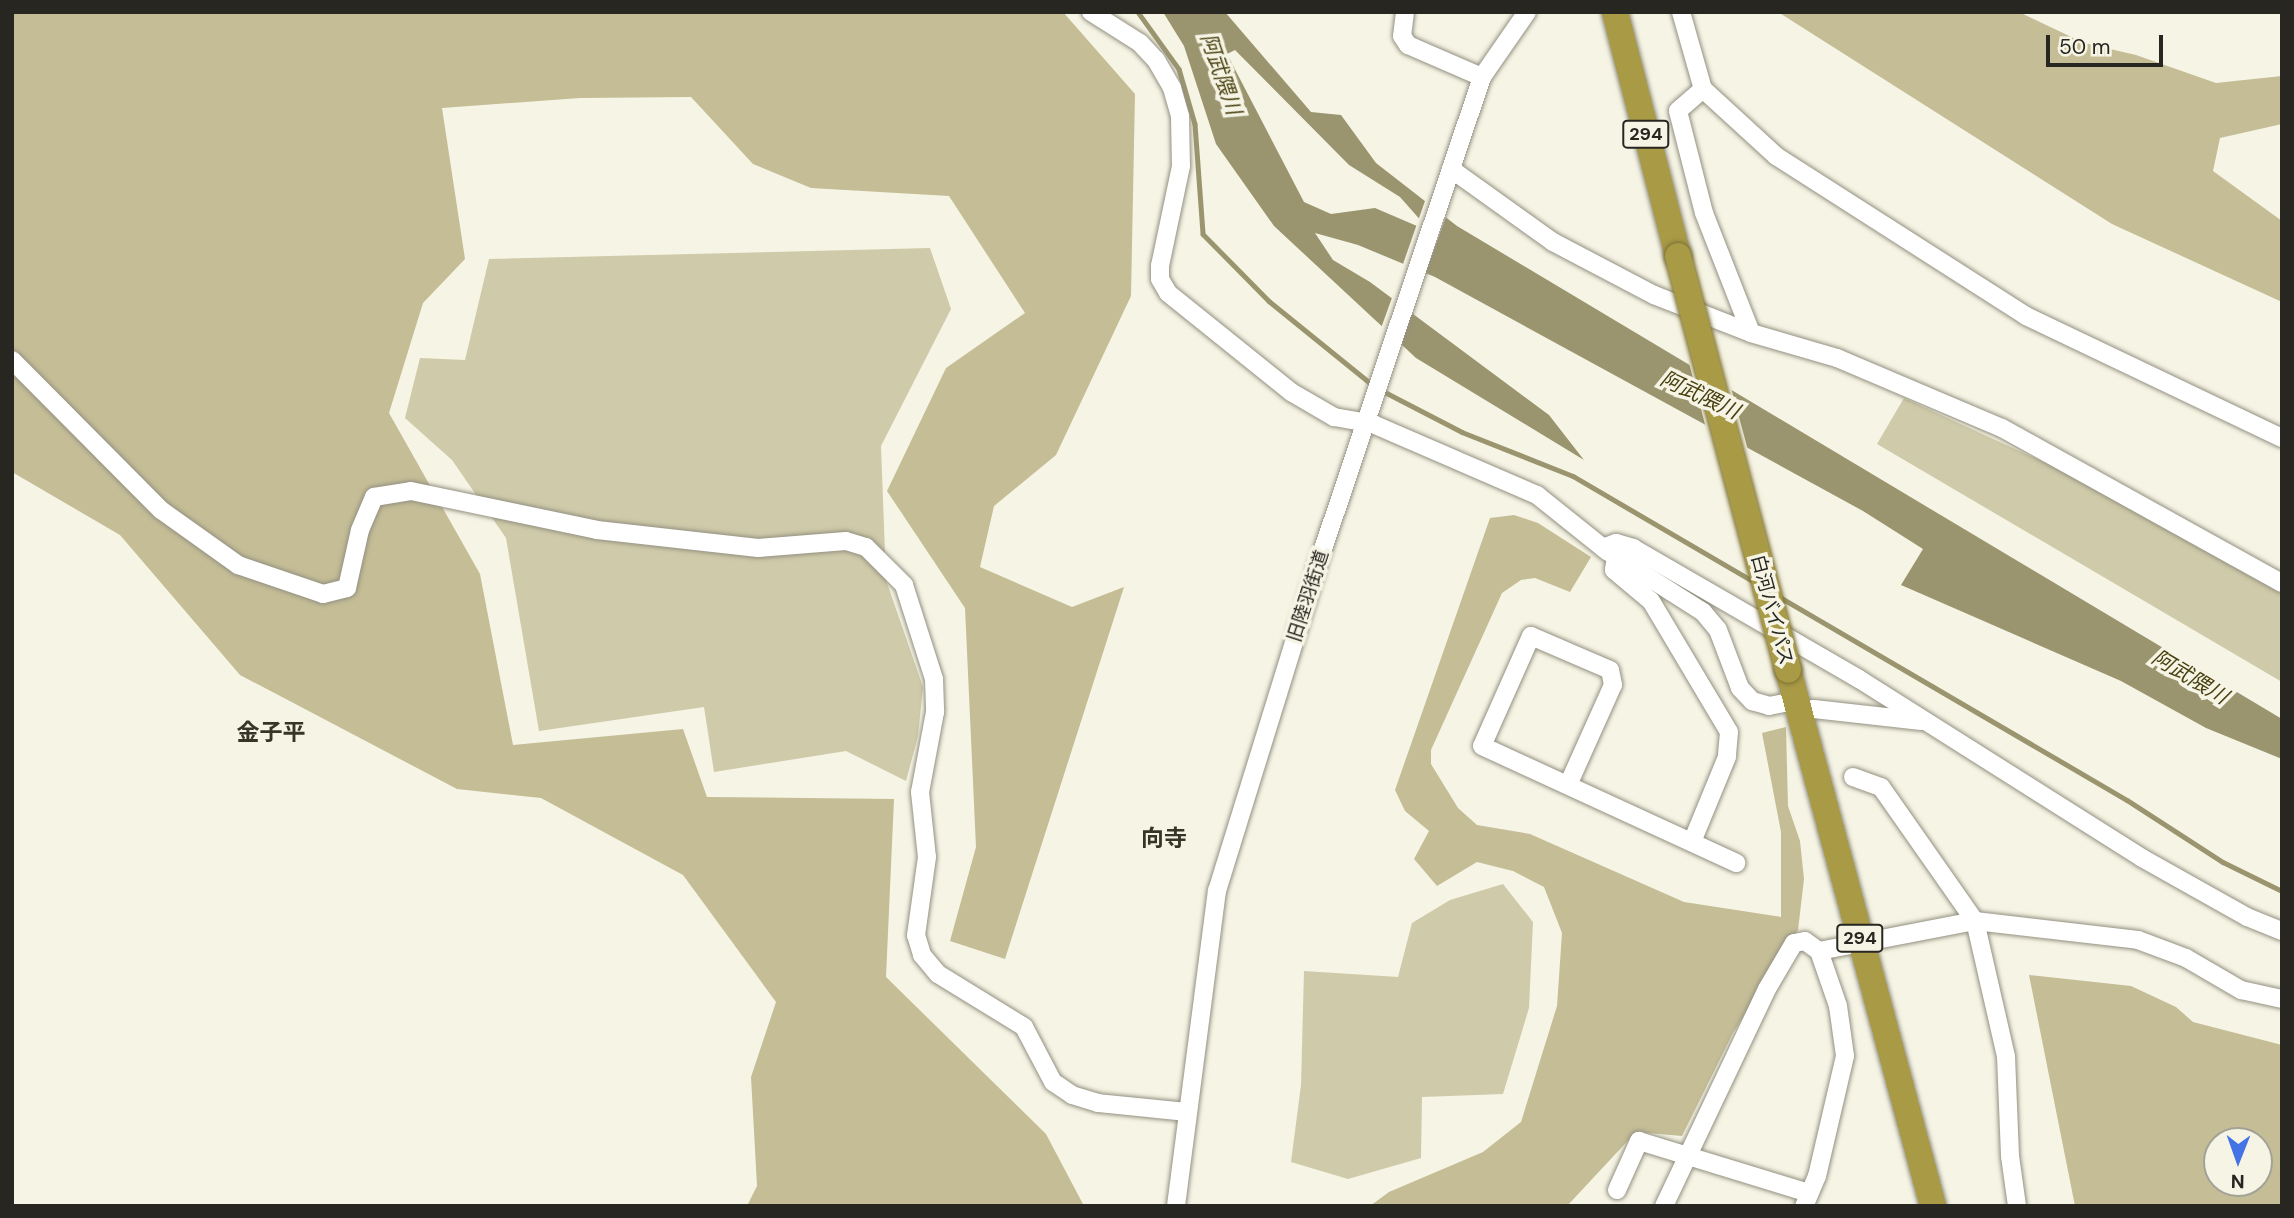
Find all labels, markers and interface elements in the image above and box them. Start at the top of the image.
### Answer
scale bar [2049,21,2166,65]
water label: 阿武隈川 [1195,30,1247,118]
text: 50 m [2059,33,2110,61]
road number: 294 [1622,119,1670,148]
water label: 阿武隈川 [1657,366,1743,424]
street label: 旧陸羽街道 [1282,547,1334,645]
street label: 白河バイパス [1746,552,1798,668]
water label: 阿武隈川 [2148,645,2232,709]
district label: 金子平 [237,718,305,746]
district label: 向寺 [1141,824,1187,852]
road number: 294 [1836,923,1884,953]
north arrow [2203,1127,2273,1197]
text: N [2231,1169,2245,1194]

